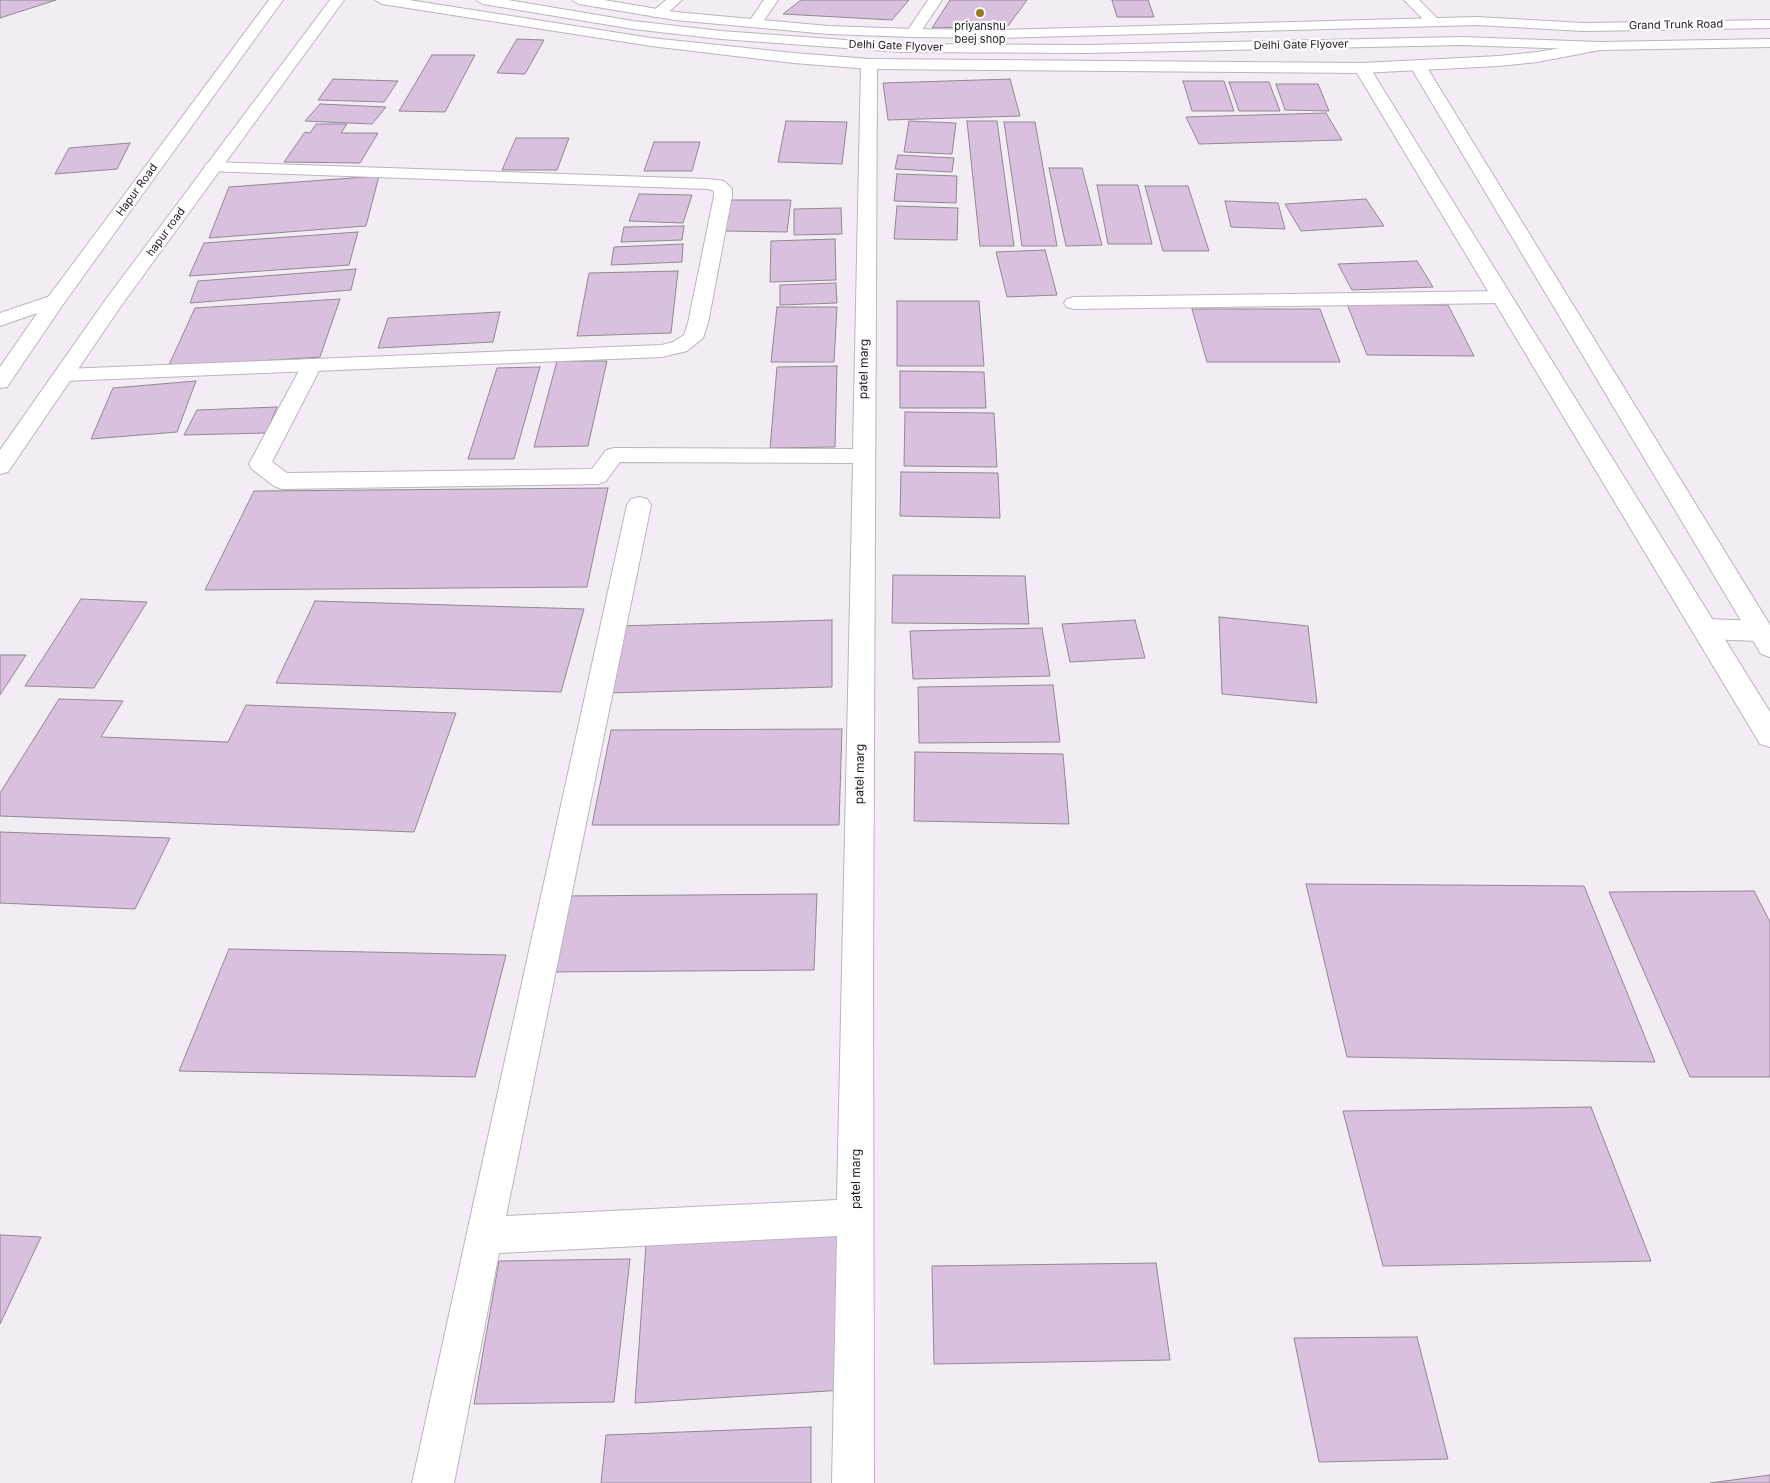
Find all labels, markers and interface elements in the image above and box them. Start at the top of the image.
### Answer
marker: priyanshu beej shop [974,7,986,19]
street label: Grand Trunk Road [1629,18,1723,32]
place label: priyanshu beej shop [954,20,1006,46]
street label: Delhi Gate Flyover [848,38,944,54]
street label: Delhi Gate Flyover [1254,38,1348,52]
street label: Hapur Road [114,161,160,219]
street label: hapur road [144,205,188,259]
street label: patel marg [856,339,872,399]
street label: patel marg [852,744,868,804]
street label: patel marg [849,1149,863,1209]

